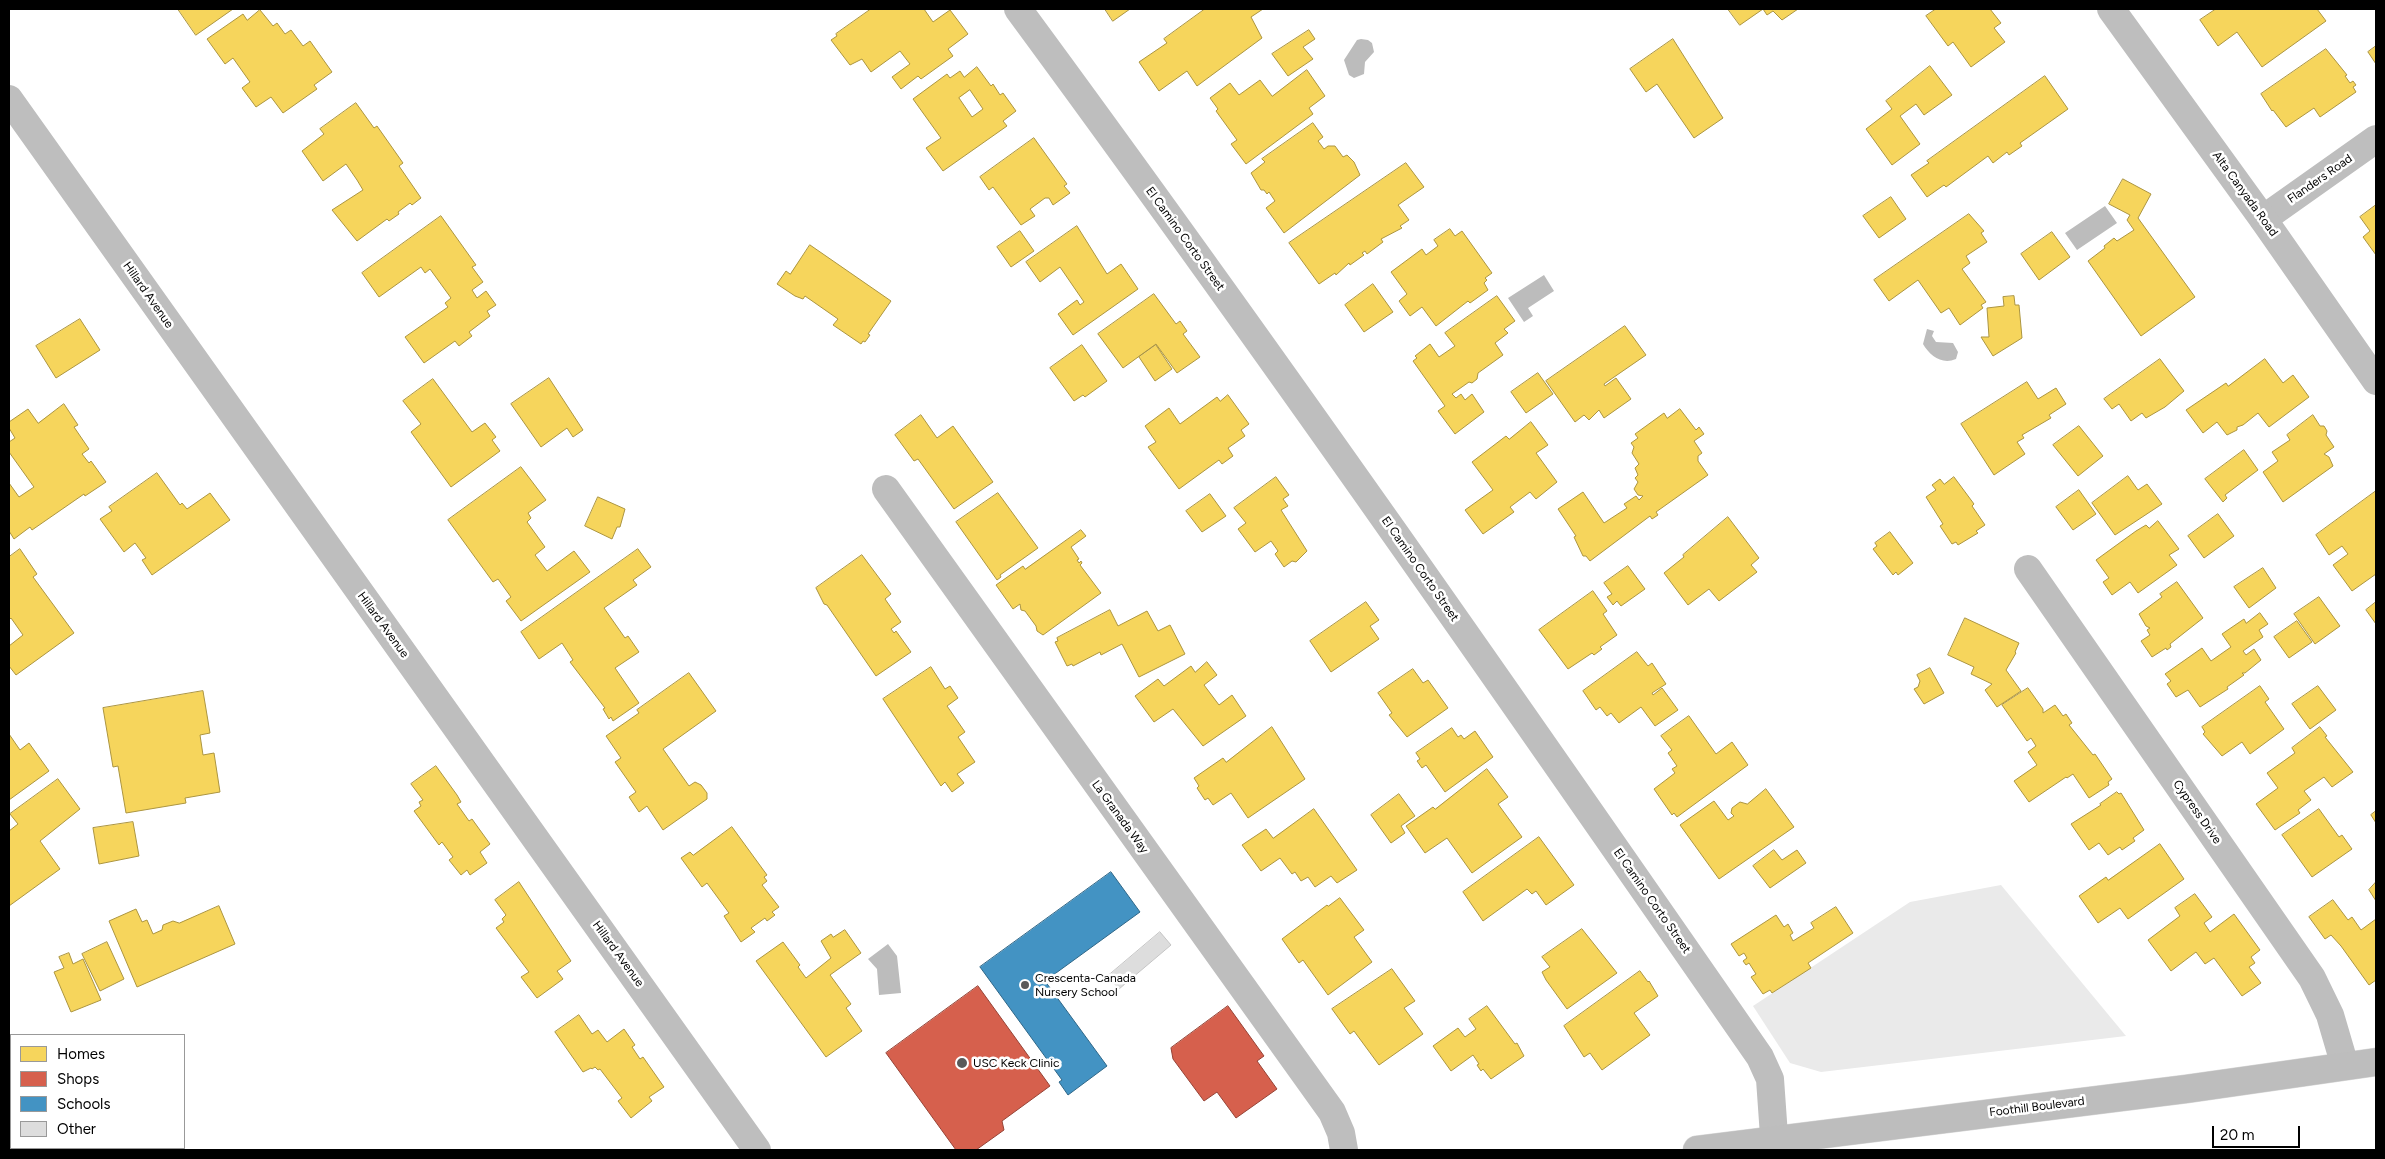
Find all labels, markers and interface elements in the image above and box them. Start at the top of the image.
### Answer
street label: Alta Canyada Road [2209,149,2281,239]
street label: Flanders Road [2285,151,2355,207]
street label: El Camino Corto Street [1142,184,1228,294]
street label: Hillard Avenue [120,259,176,331]
street label: El Camino Corto Street [1378,514,1462,624]
street label: Hillard Avenue [354,589,412,661]
street label: Cypress Drive [2170,777,2224,847]
street label: La Granada Way [1089,778,1151,856]
street label: El Camino Corto Street [1610,846,1694,956]
street label: Hillard Avenue [589,918,647,990]
place label: Crescenta-Canada Nursery School [1035,971,1136,999]
marker: Crescenta-Canada Nursery School [1019,979,1031,991]
legend [10,1034,185,1149]
text: Homes [57,1045,105,1063]
marker: USC Keck Clinic [955,1056,969,1070]
place label: USC Keck Clinic [973,1056,1060,1070]
text: Shops [57,1070,99,1088]
street label: Foothill Boulevard [1989,1094,2085,1120]
text: Schools [57,1095,110,1113]
scale bar [2215,1116,2302,1148]
text: Other [57,1120,96,1138]
text: 20 m [2220,1126,2254,1144]

